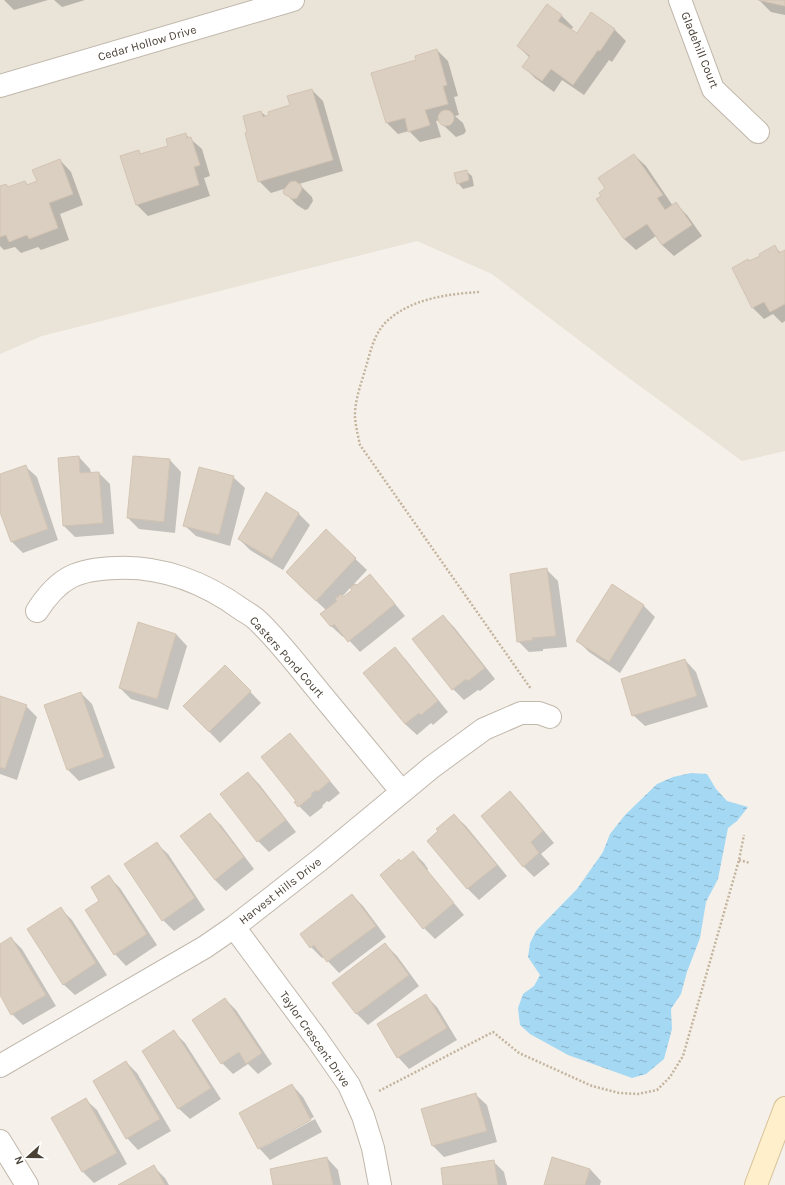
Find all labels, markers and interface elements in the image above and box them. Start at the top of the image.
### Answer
street label: Gladehill Court [678,10,722,91]
street label: Cedar Hollow Drive [96,22,198,64]
street label: Casters Pond Court [247,613,328,701]
street label: Harvest Hills Drive [236,855,324,927]
street label: Taylor Crescent Drive [277,989,353,1089]
north arrow [8,1137,48,1177]
text: N [12,1154,27,1166]

